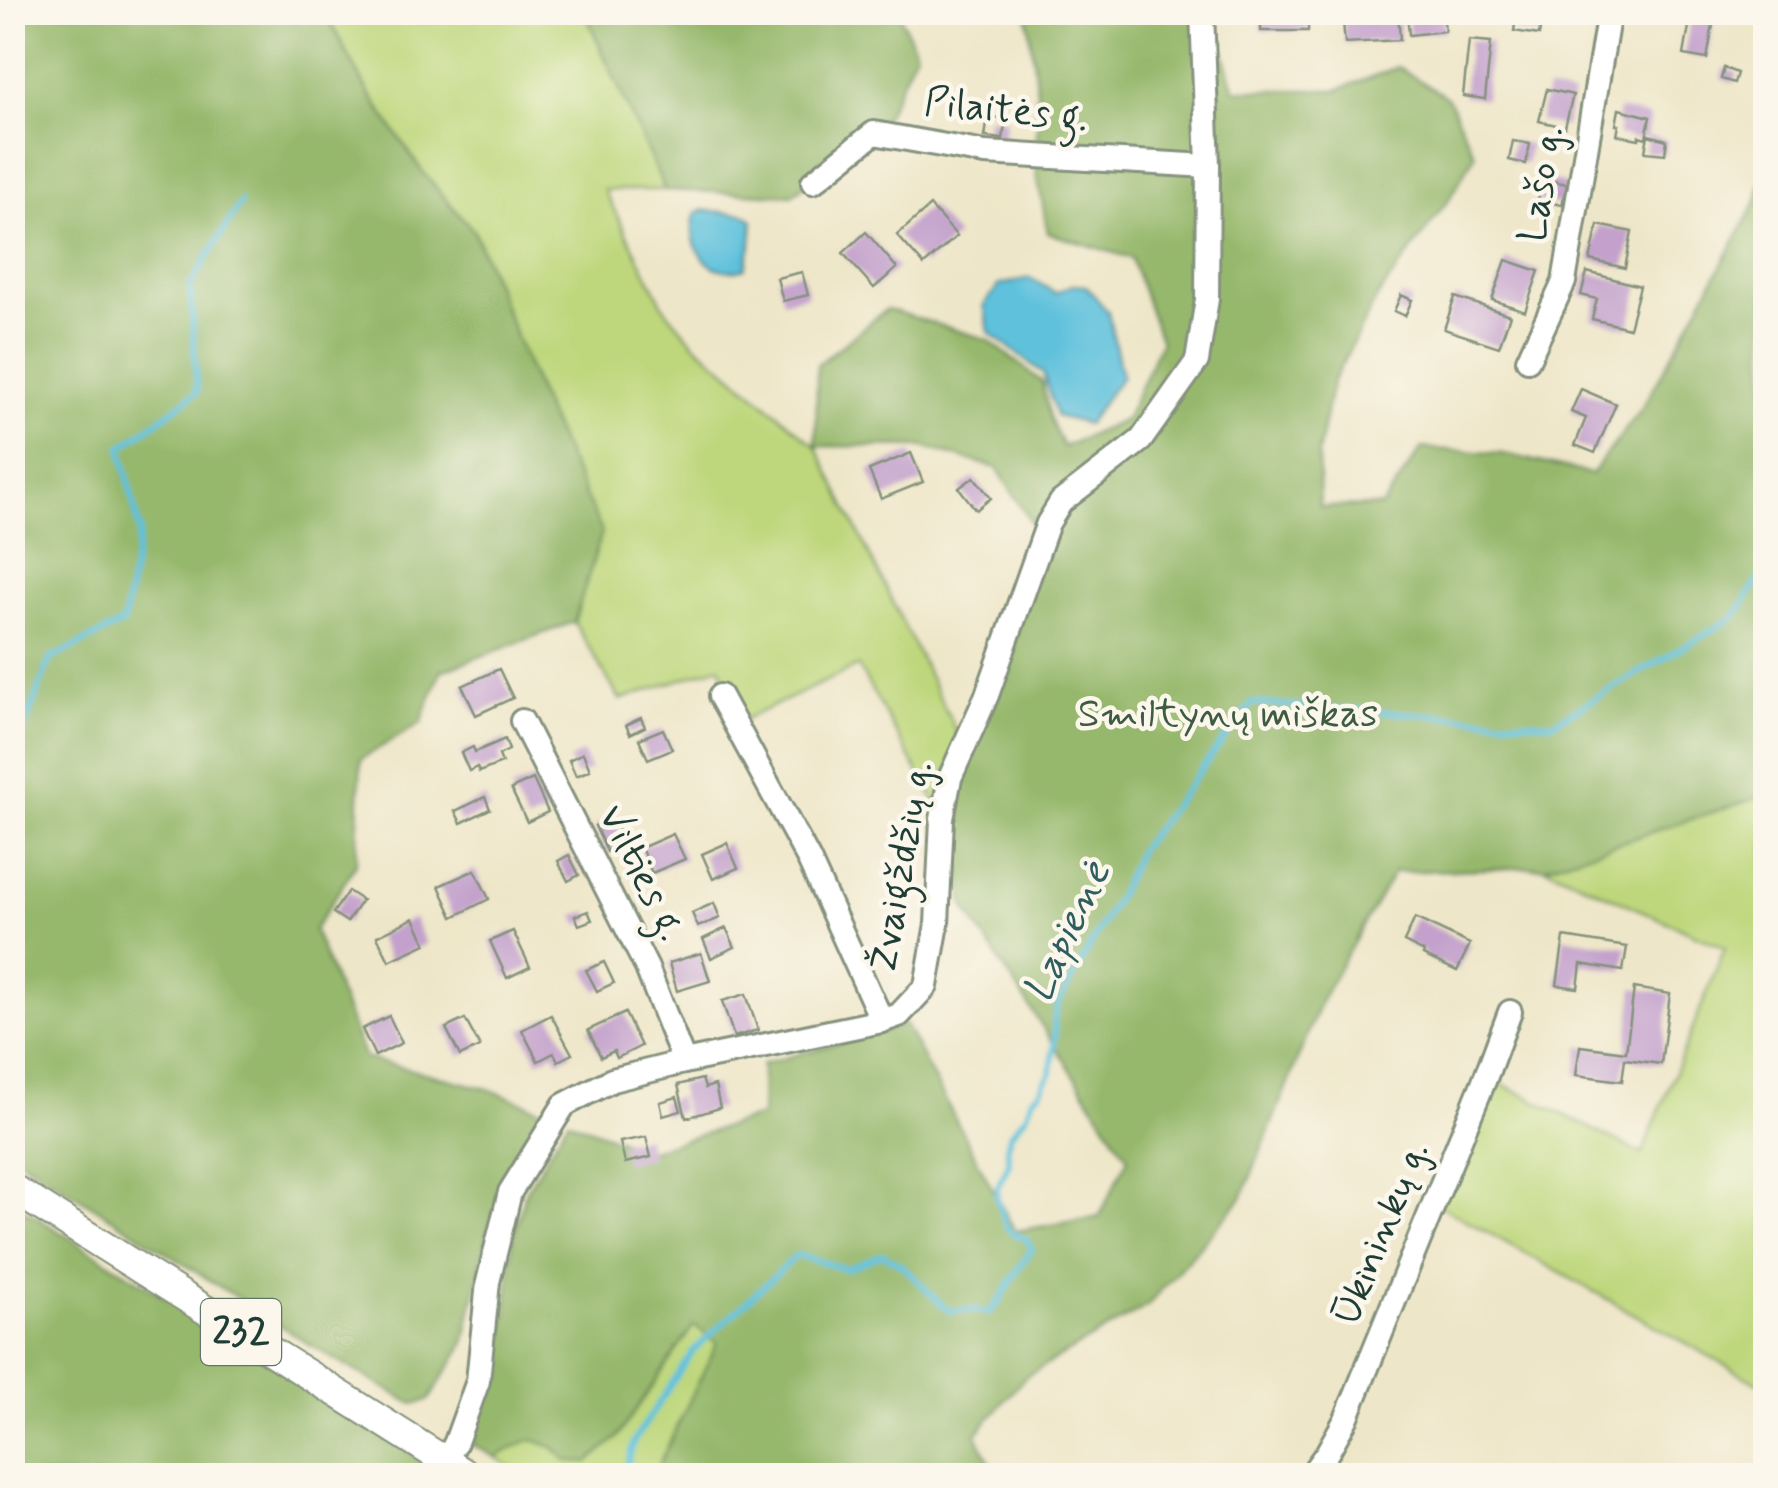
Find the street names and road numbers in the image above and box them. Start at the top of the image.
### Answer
street label: Pilaitės g. [921,77,1090,149]
street label: Lašo g. [1507,122,1577,246]
street label: Žvaigždžių g. [858,757,950,976]
street label: Vilties g. [581,796,697,952]
street label: Ūkininkų g. [1322,1134,1442,1332]
road number: 232 [201,1299,281,1365]

